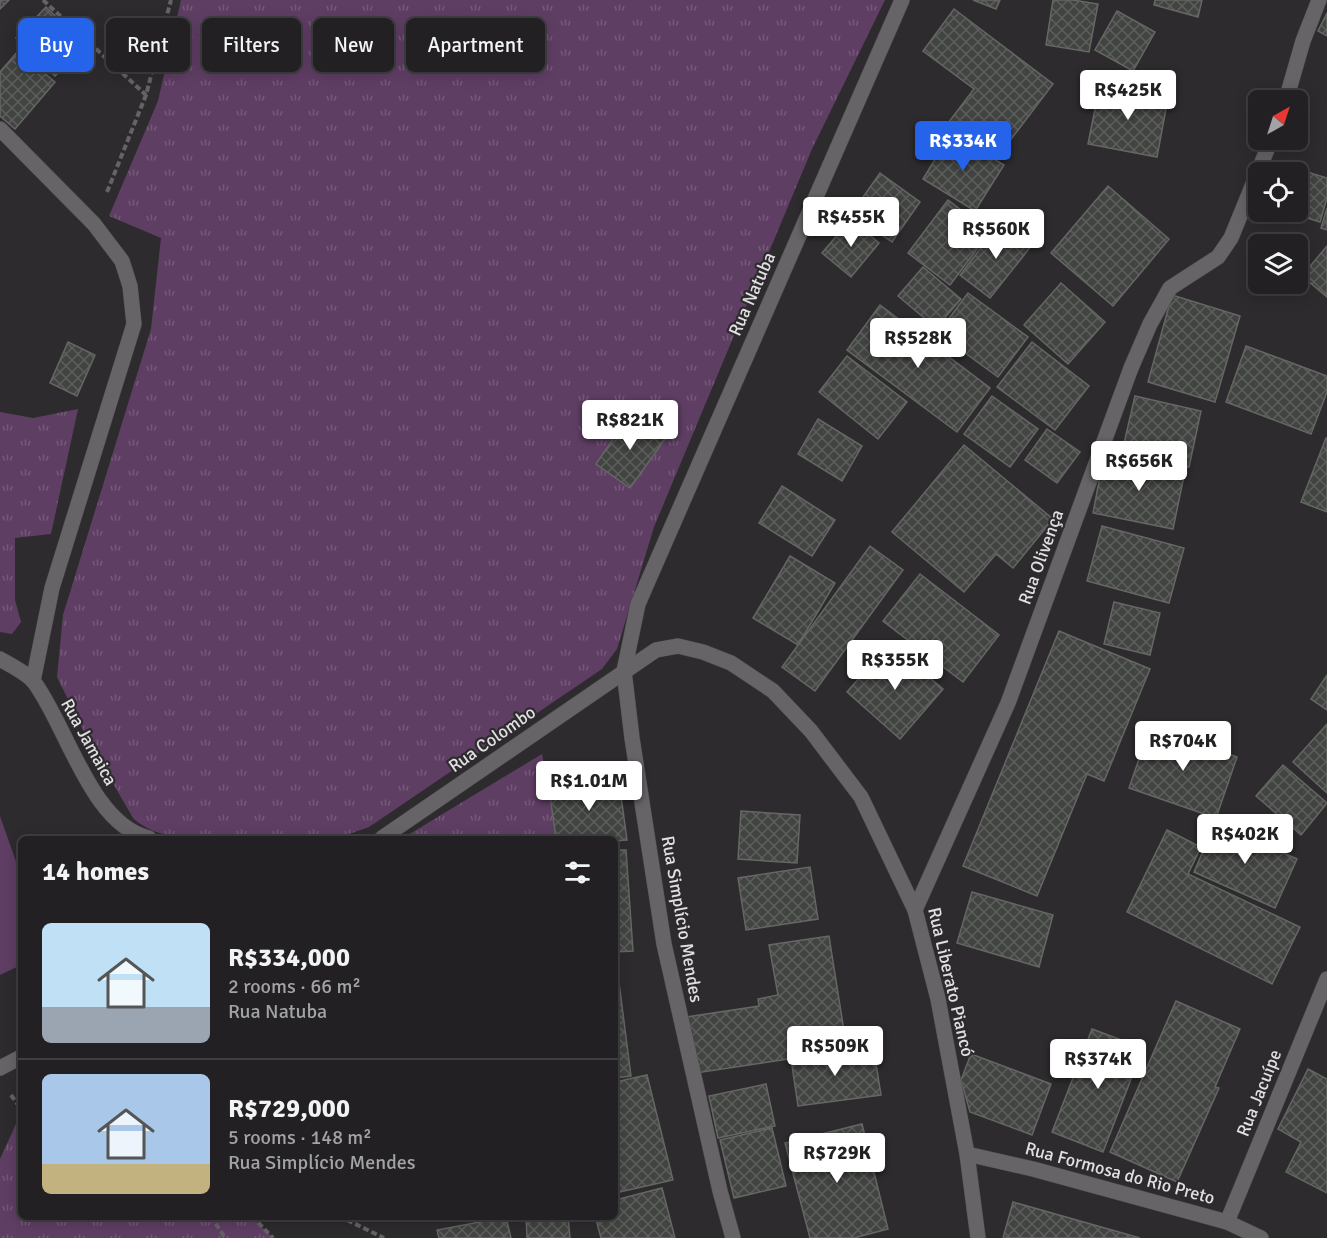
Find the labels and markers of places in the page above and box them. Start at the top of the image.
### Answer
pin: R$425K [1079,70,1177,121]
pin: R$334K [914,121,1012,172]
pin: R$455K [802,197,900,248]
pin: R$560K [947,209,1045,260]
pin: R$528K [869,318,967,369]
pin: R$821K [581,400,679,451]
pin: R$656K [1090,441,1188,492]
pin: R$355K [846,640,944,691]
pin: R$704K [1134,721,1232,772]
pin: R$1.01M [534,761,644,812]
pin: R$402K [1196,814,1294,865]
pin: R$509K [786,1026,884,1077]
pin: R$374K [1049,1039,1147,1090]
pin: R$729K [788,1133,886,1184]

